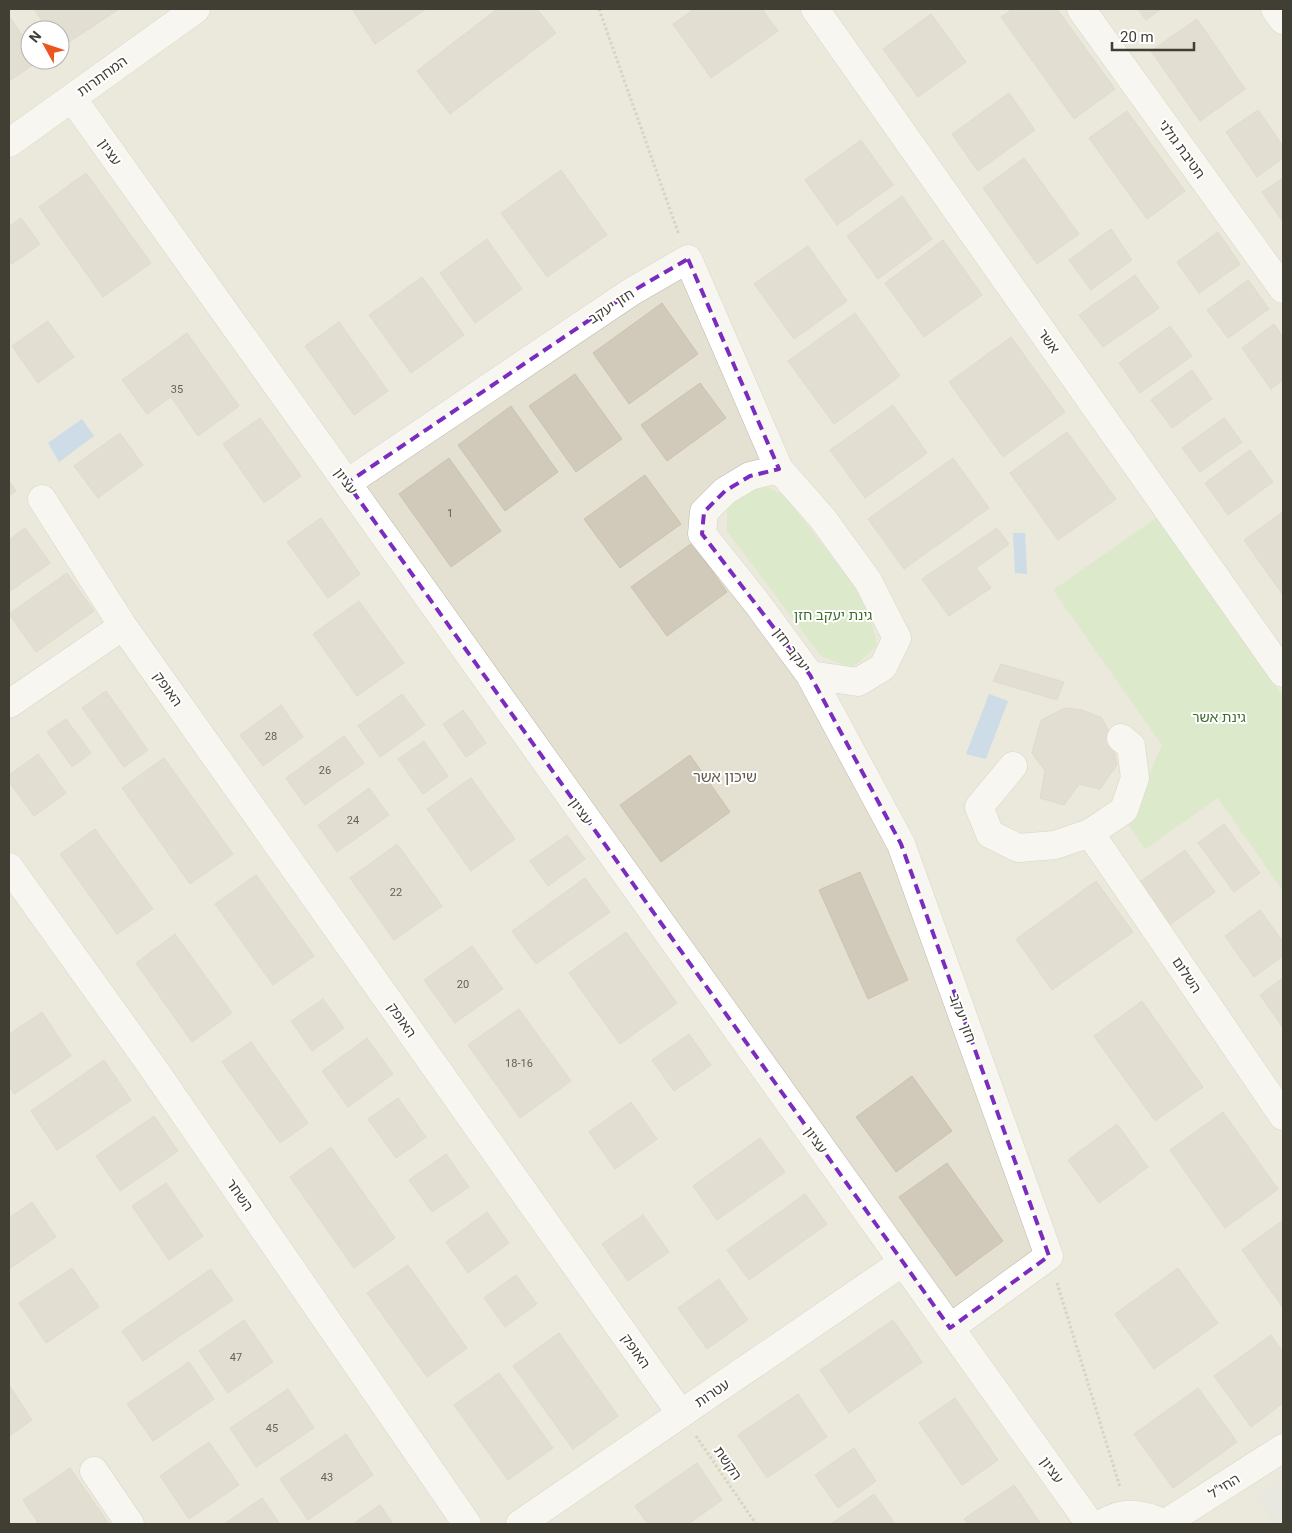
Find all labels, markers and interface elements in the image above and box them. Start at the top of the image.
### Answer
north arrow [20,20,70,70]
scale bar [1112,20,1194,52]
text: N [26,28,44,46]
text: 20 m [1120,28,1154,46]
street label: המחתרות [74,52,130,100]
street label: חטיבת גולני [1155,117,1209,181]
street label: עציון [95,136,125,168]
street label: חזן יעקב [585,285,637,327]
street label: אשר [1035,326,1063,356]
house number: 35 [171,383,183,396]
street label: עציון [331,465,361,497]
house number: 1 [447,507,453,520]
park label: גינת יעקב חזן [794,607,872,623]
street label: יעקב חזן [770,625,814,675]
street label: האופק [150,669,186,709]
park label: גינת אשר [1192,709,1246,725]
house number: 28 [265,730,277,743]
house number: 26 [319,764,331,777]
district label: שיכון אשר [693,768,757,786]
street label: עציון [566,795,596,827]
house number: 24 [347,814,359,827]
house number: 22 [390,886,402,899]
street label: השלום [1169,954,1205,996]
house number: 20 [457,978,469,991]
street label: חזן יעקב [947,991,979,1045]
street label: האופק [384,1000,420,1040]
house number: 18-16 [505,1057,533,1070]
street label: עציון [801,1124,831,1156]
street label: השחר [223,1176,257,1214]
street label: האופק [618,1331,654,1371]
house number: 47 [230,1351,242,1364]
street label: עטרות [692,1376,732,1410]
house number: 45 [266,1422,278,1435]
street label: הקשת [711,1443,745,1483]
street label: עציון [1037,1454,1067,1486]
street label: החי"ל [1205,1470,1243,1502]
house number: 43 [321,1471,333,1484]

